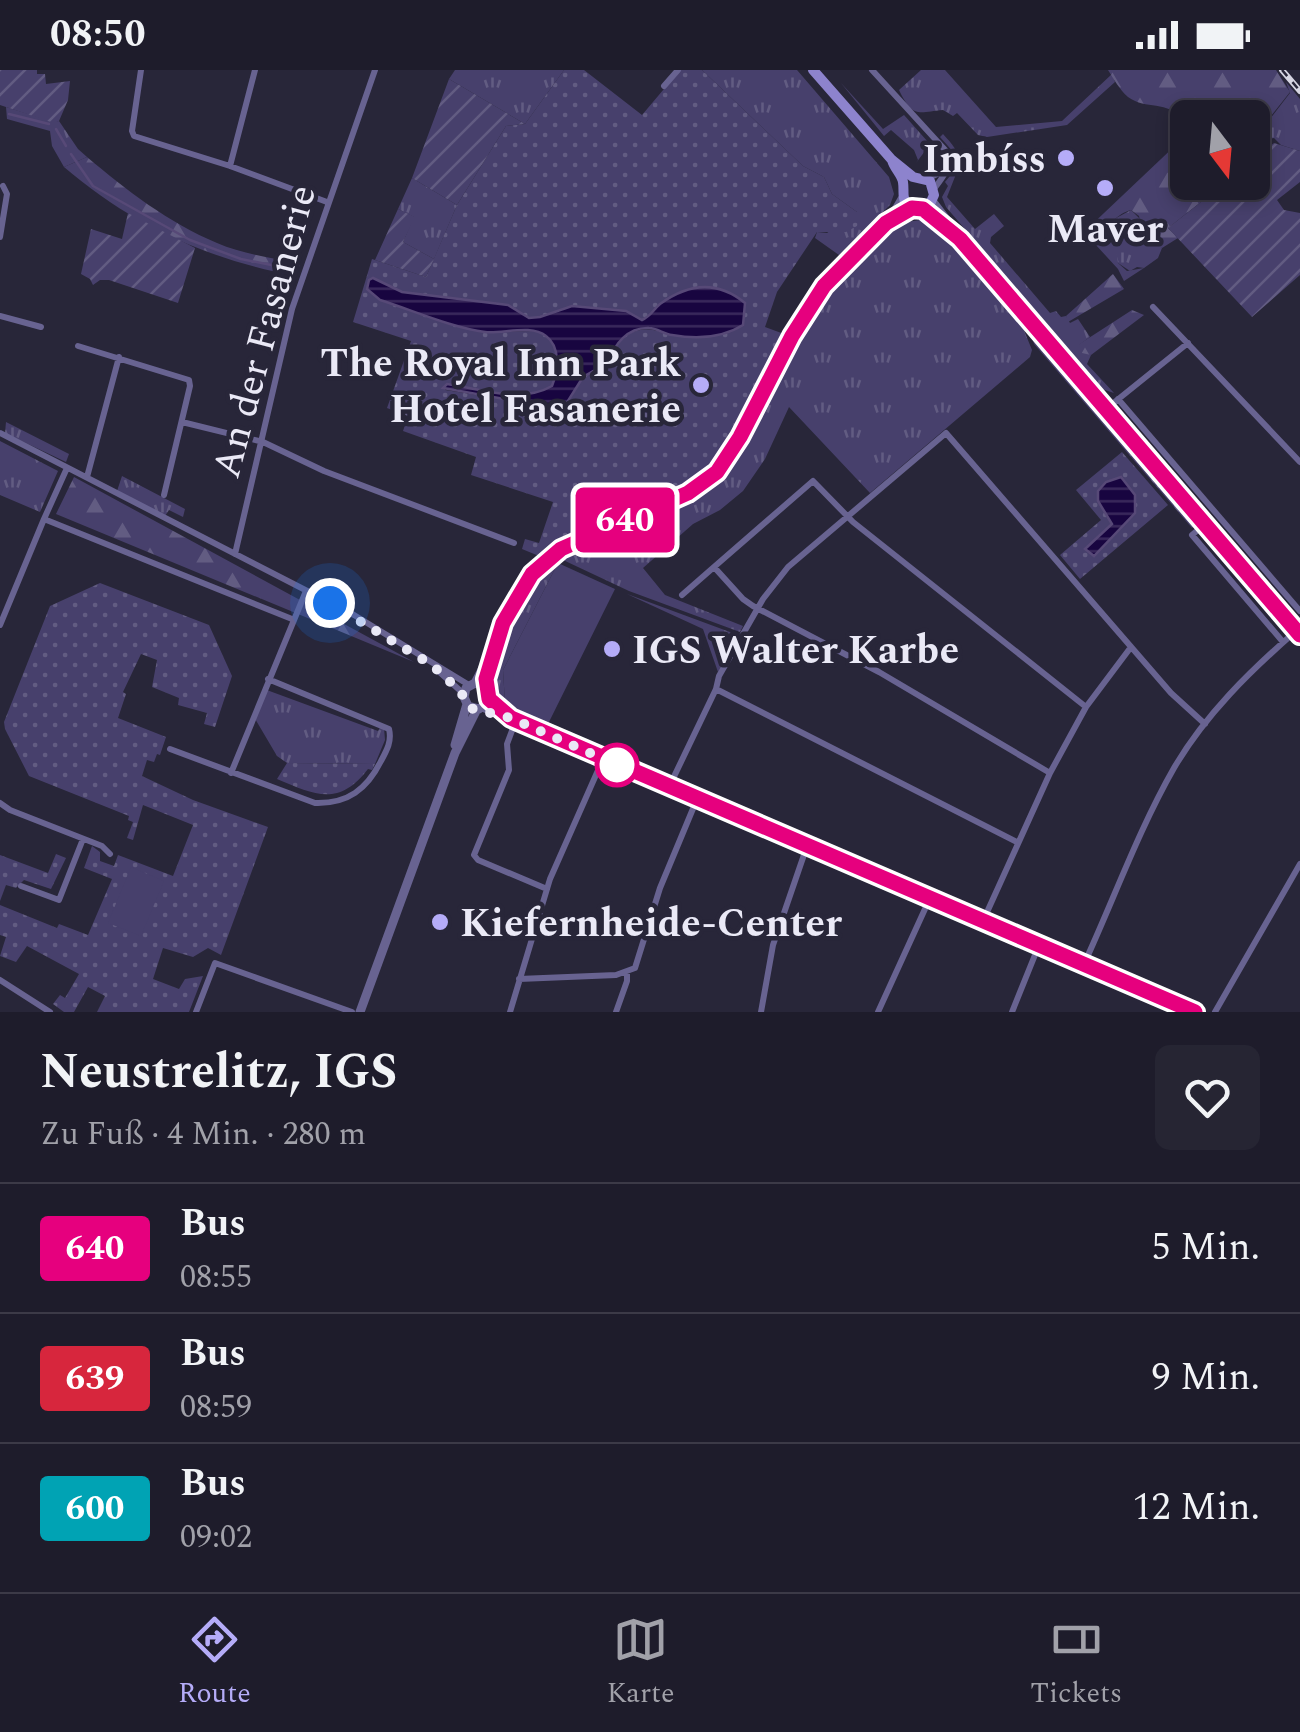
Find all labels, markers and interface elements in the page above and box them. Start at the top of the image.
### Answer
text: 08:50 [50,6,145,64]
north arrow [1170,100,1270,200]
map controls [1170,100,1270,200]
place label: Imbíss [923,130,1046,191]
marker: Imbíss [1055,147,1077,169]
marker: Maver [1094,177,1116,199]
street label: An der Fasanerie [197,178,334,485]
place label: Maver [1047,200,1163,261]
place label: The Royal Inn Park Hotel Fasanerie [320,334,681,441]
marker: The Royal Inn Park Hotel Fasanerie [690,374,712,396]
line badge: 640 [568,488,682,552]
text: 640 [596,494,654,547]
your location [305,578,355,628]
place label: IGS Walter Karbe [632,621,959,682]
marker: IGS Walter Karbe [601,638,623,660]
unlabelled marker [596,744,638,786]
place label: Kiefernheide-Center [460,894,842,955]
marker: Kiefernheide-Center [429,911,451,933]
text: Neustrelitz, IGS [40,1036,397,1109]
button: heart [1155,1045,1260,1150]
text: Zu Fuß · 4 Min. · 280 m [40,1110,366,1159]
text: Bus [180,1195,246,1253]
text: 5 Min. [1152,1219,1260,1277]
text: 640 [66,1222,124,1275]
text: 08:55 [180,1253,252,1302]
text: Bus [180,1325,246,1383]
text: 9 Min. [1152,1349,1260,1407]
text: 639 [66,1352,124,1405]
text: 08:59 [180,1383,252,1432]
text: Bus [180,1455,246,1513]
text: 12 Min. [1133,1479,1260,1537]
text: 600 [66,1482,124,1535]
text: 09:02 [180,1513,252,1562]
tab: Route [178,1612,251,1715]
tab: Karte [607,1612,674,1715]
tab: Tickets [1030,1612,1122,1715]

